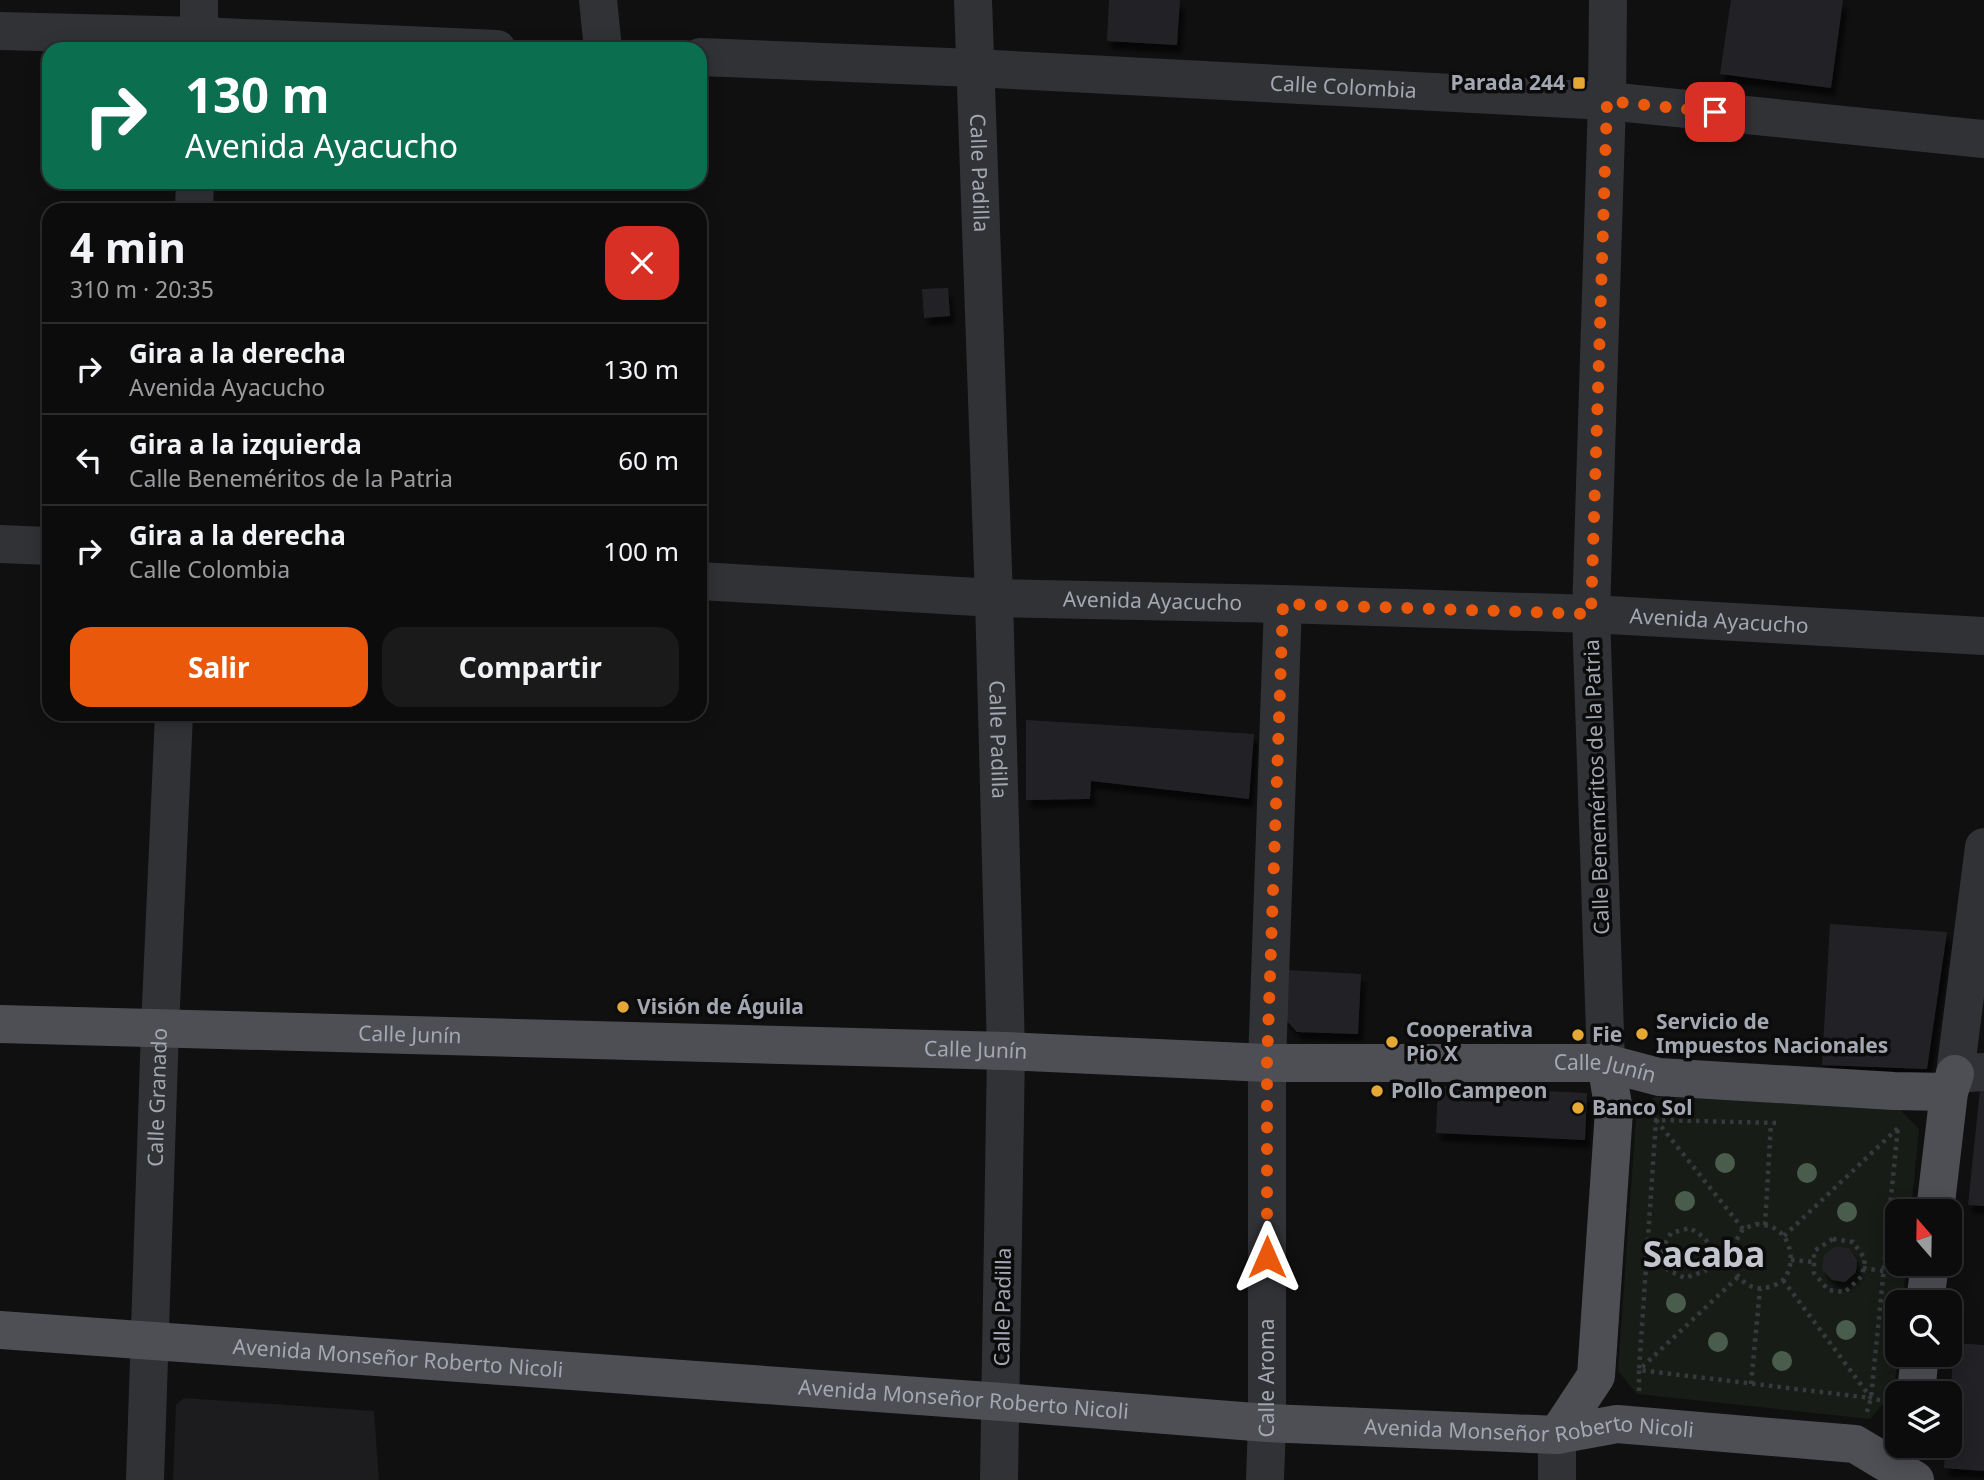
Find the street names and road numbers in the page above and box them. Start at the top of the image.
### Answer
street label: Calle Colombia [1269,68,1418,104]
street label: Calle Padilla [964,113,996,233]
street label: Avenida Ayacucho [1063,584,1242,616]
street label: Avenida Ayacucho [1629,601,1809,639]
street label: Calle Beneméritos de la Patria [1577,639,1615,935]
street label: Calle Padilla [983,680,1014,799]
street label: Calle Junín [358,1019,462,1049]
street label: Calle Granado [140,1027,173,1167]
street label: Calle Junín [924,1034,1028,1065]
street label: Calle Junín [1554,1048,1659,1089]
street label: Calle Padilla [987,1247,1017,1367]
street label: Calle Aroma [1251,1319,1280,1438]
street label: Avenida Monseñor Roberto Nicoli [232,1332,564,1383]
street label: Avenida Monseñor Roberto Nicoli [797,1372,1130,1425]
street label: Avenida Monseñor Roberto Nicoli [1363,1409,1695,1448]

